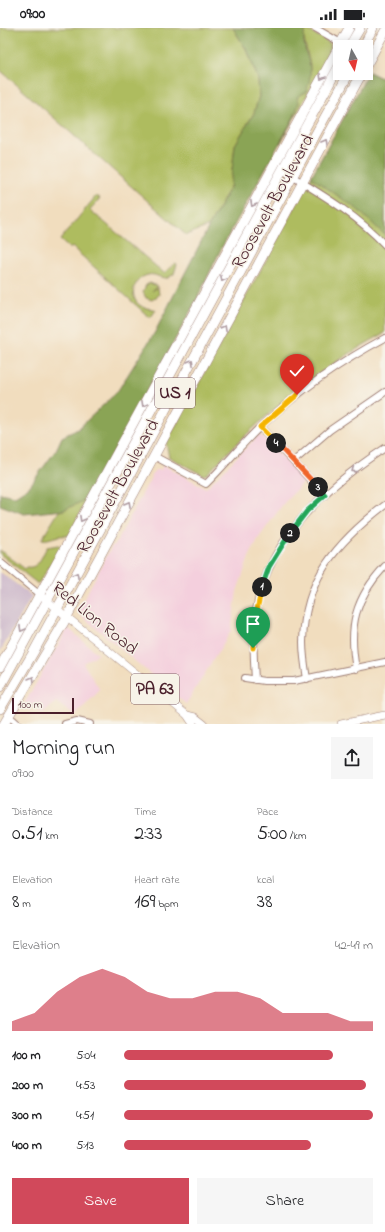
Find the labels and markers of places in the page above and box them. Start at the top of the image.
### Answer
pin [280,354,314,395]
pin: 4 [266,433,286,453]
pin: 3 [308,477,328,497]
pin: 2 [280,523,300,543]
pin: 1 [252,577,272,597]
pin [236,607,270,648]

